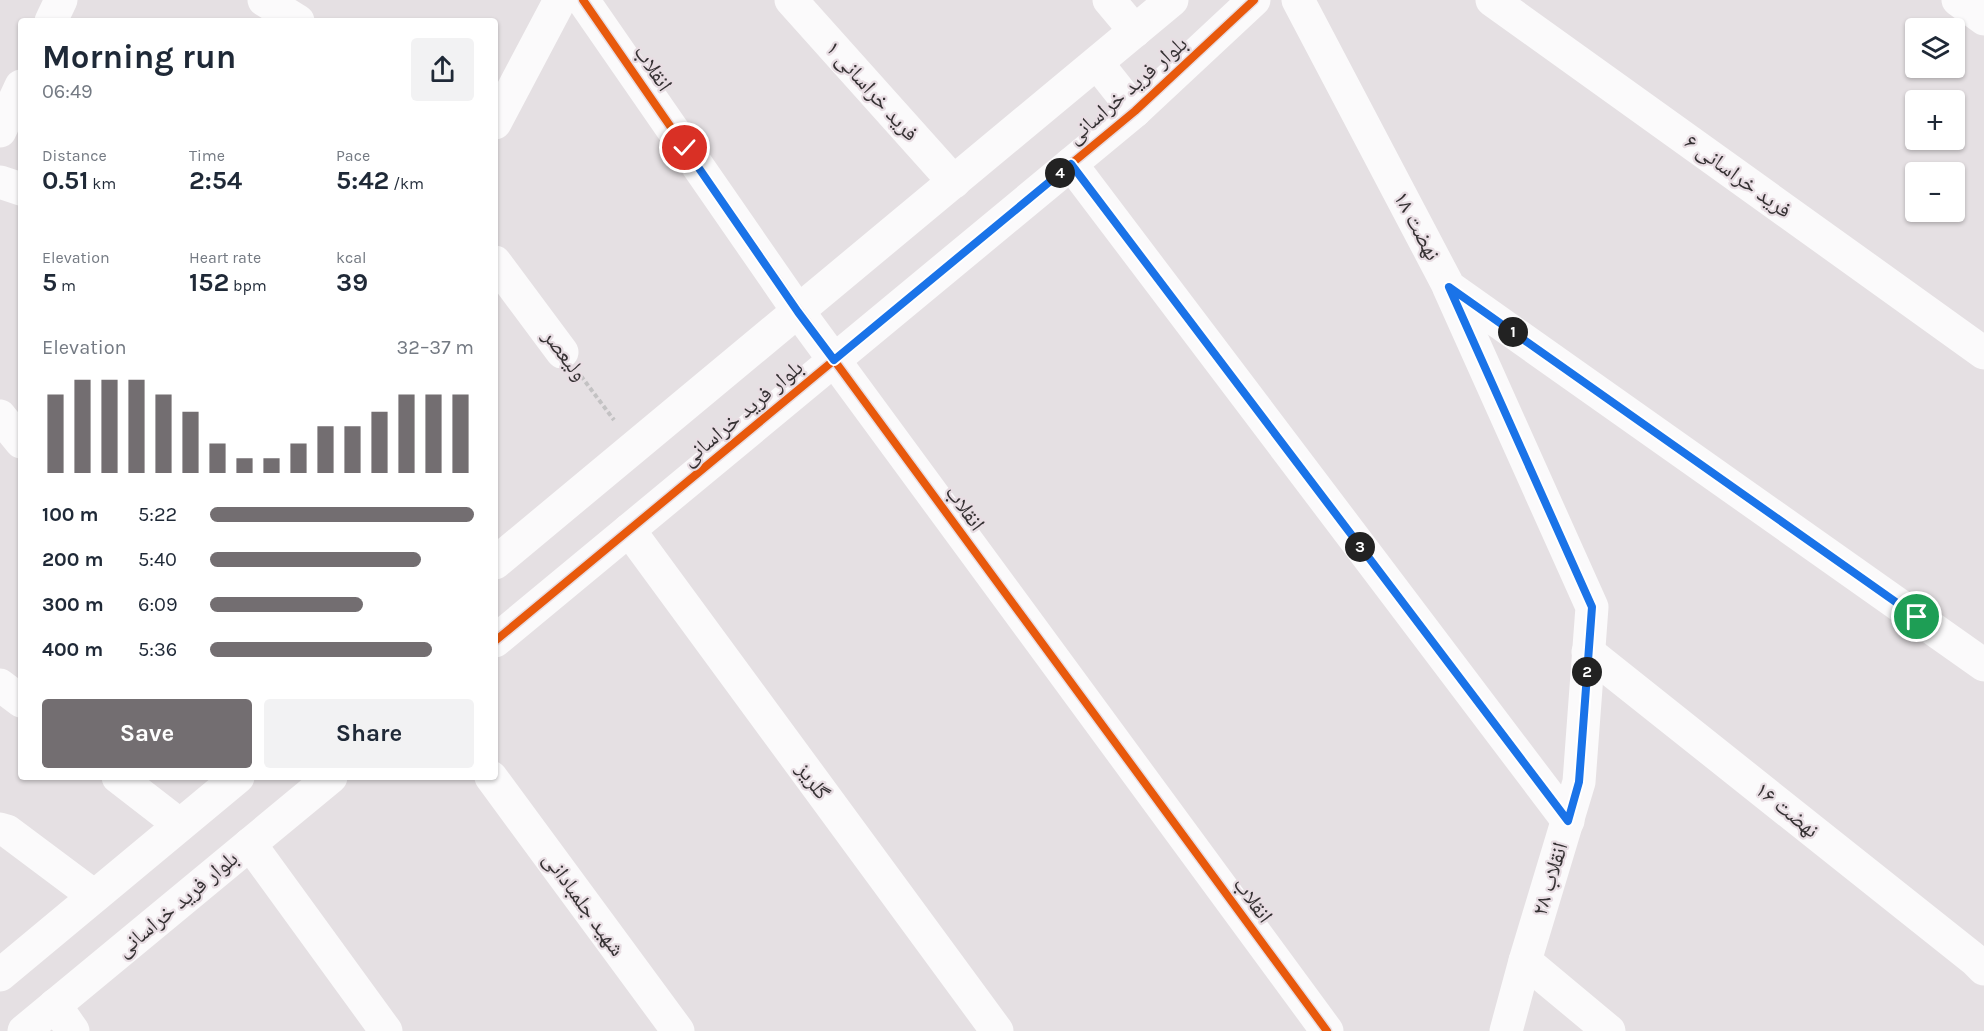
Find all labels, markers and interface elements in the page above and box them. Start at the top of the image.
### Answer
map controls [1905,18,1965,222]
button: layers [1905,18,1965,78]
street label: بلوار فرید خراسانی [1061,31,1193,149]
street label: فرید خراسانی ۱ [820,36,924,146]
text: Morning run [42,38,236,76]
button: share [411,38,474,101]
street label: انقلاب [628,40,678,96]
text: 06:49 [42,80,93,103]
button: + [1905,90,1965,150]
pin [659,122,710,173]
street label: فرید خراسانی ۶ [1679,129,1797,223]
icon: check [668,131,701,164]
text: Distance [42,146,107,165]
text: Time [189,146,225,165]
text: Pace [336,146,370,165]
pin: 4 [1045,158,1075,188]
button: − [1905,162,1965,222]
text: 4 [1055,163,1065,182]
text: 0.51 [42,165,88,196]
text: 2:54 [189,165,242,196]
text: 5:42 [336,165,389,196]
text: km [88,174,116,193]
text: /km [389,174,424,193]
street label: نهضت ۱۸ [1388,187,1446,265]
text: Elevation [42,248,110,267]
text: Heart rate [189,248,261,267]
text: kcal [336,248,367,267]
text: 5 [42,267,57,298]
text: 152 [189,267,229,298]
text: 39 [336,267,368,298]
text: m [57,276,76,295]
text: bpm [229,276,267,295]
pin: 1 [1498,317,1528,347]
text: 1 [1510,322,1516,341]
street label: ولیعصر [537,323,593,386]
text: Elevation [42,336,127,359]
text: 32–37 m [396,336,474,359]
street label: بلوار فرید خراسانی [676,354,808,472]
street label: انقلاب [940,480,990,536]
text: 100 m [42,503,98,526]
text: 5:22 [138,503,177,526]
pin: 3 [1345,532,1375,562]
text: 3 [1355,537,1365,556]
text: 200 m [42,548,103,571]
text: 5:40 [138,548,177,571]
pin [1891,591,1942,642]
text: 300 m [42,593,104,616]
text: 6:09 [138,593,178,616]
icon: arrive [1900,600,1933,633]
text: 400 m [42,638,103,661]
text: 5:36 [138,638,177,661]
pin: 2 [1572,657,1602,687]
text: 2 [1582,662,1592,681]
button: Save [42,699,252,768]
button: Share [264,699,474,768]
street label: گلریز [790,756,835,805]
street label: نهضت ۱۶ [1750,776,1824,844]
street label: انقلاب ۲۸ [1527,839,1573,919]
street label: بلوار فرید خراسانی [111,845,243,963]
street label: شهید جلمبادانی [538,847,630,961]
street label: انقلاب [1228,872,1278,928]

